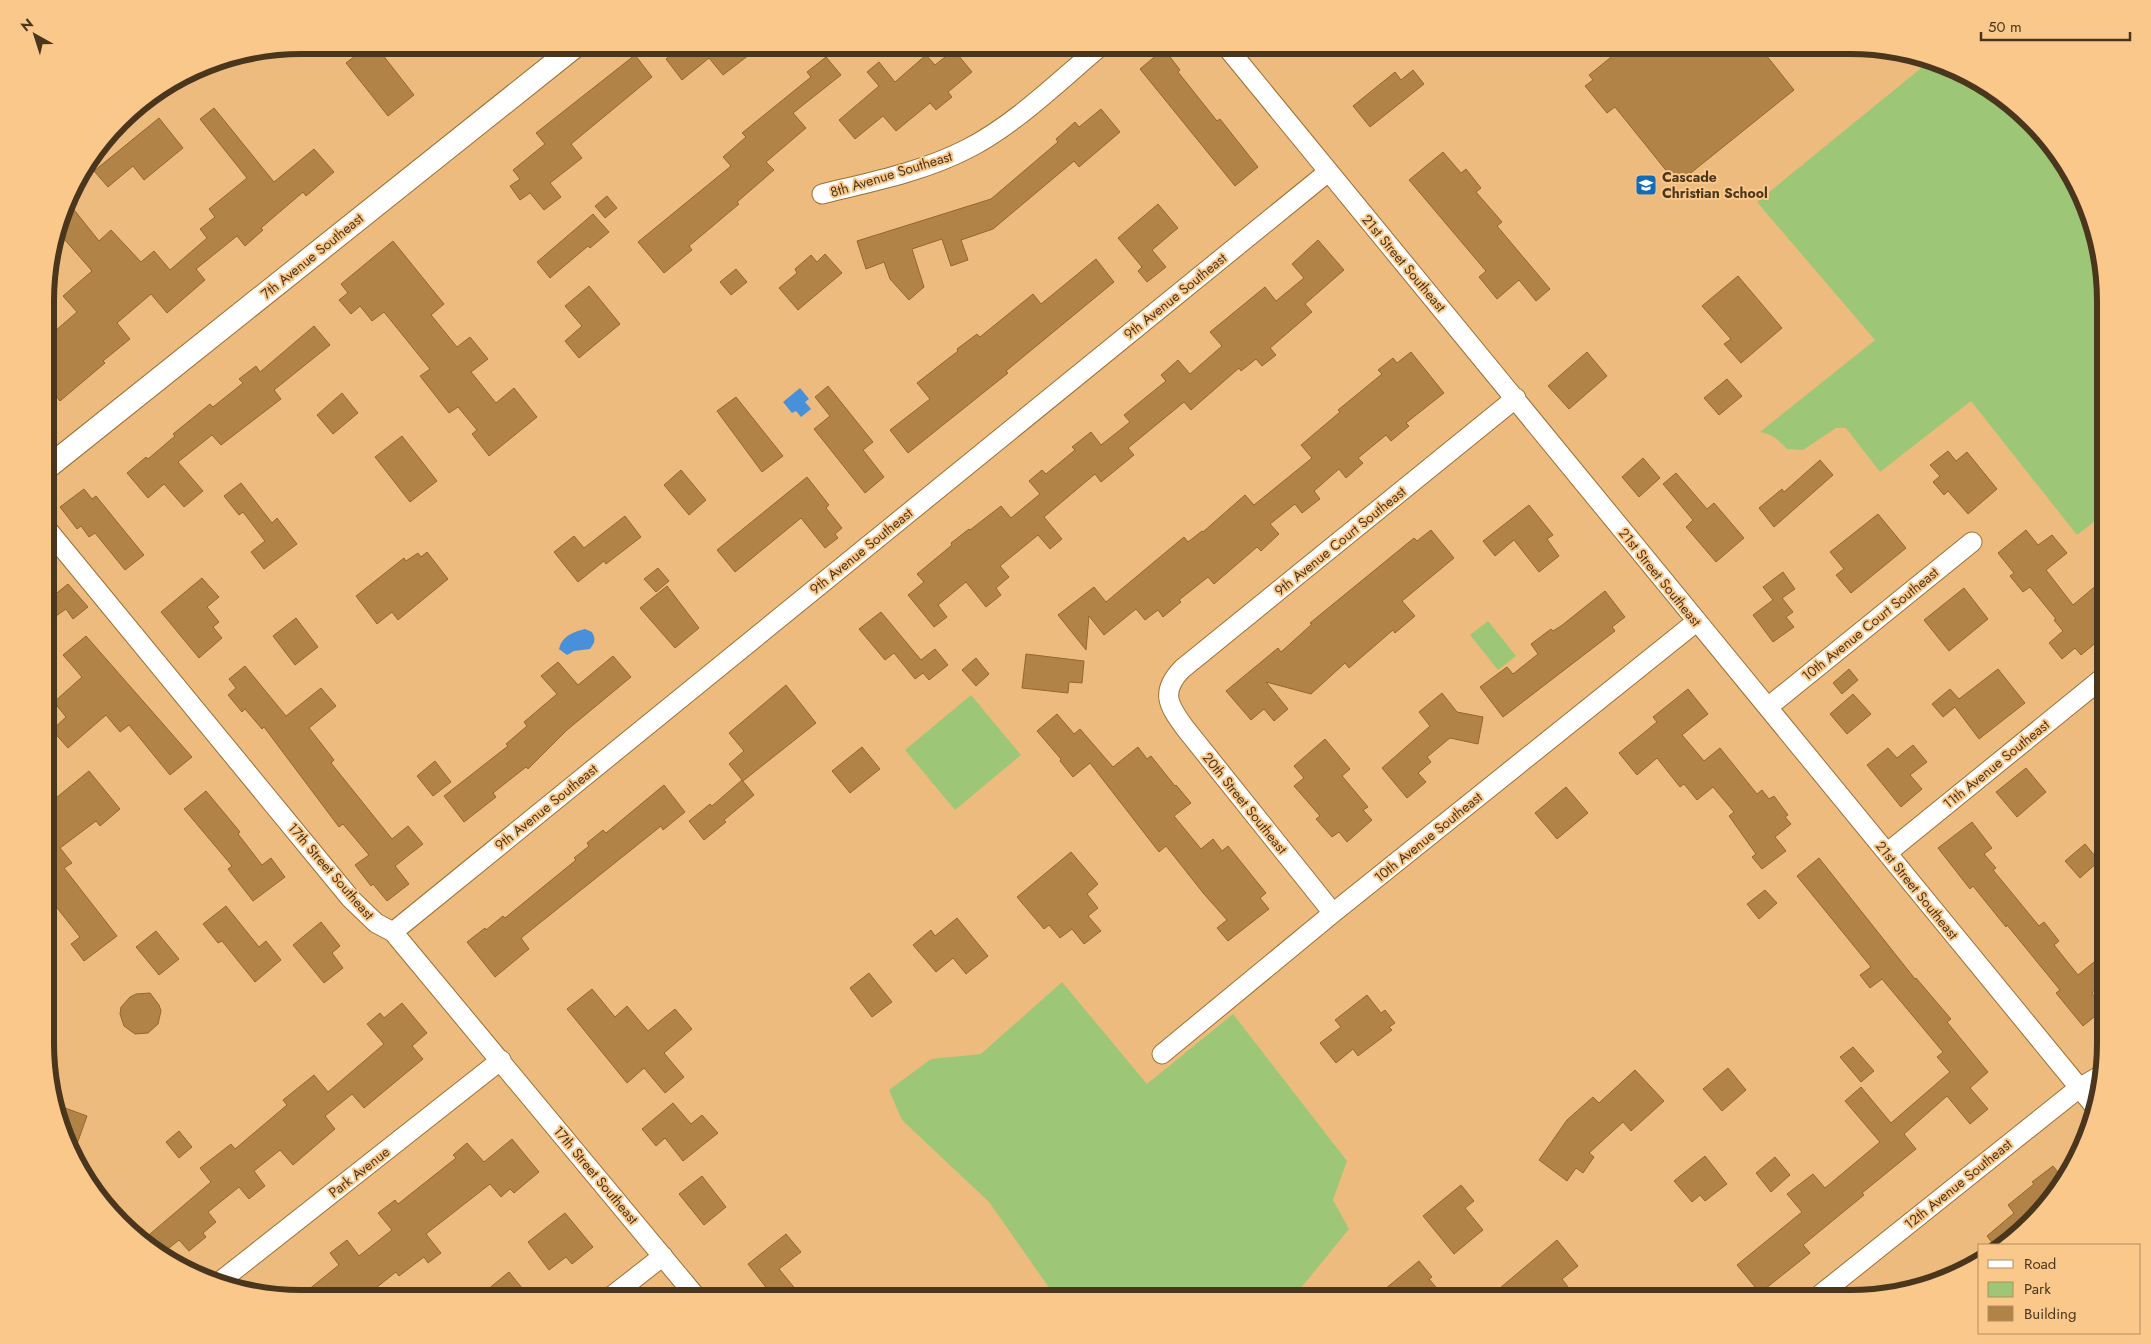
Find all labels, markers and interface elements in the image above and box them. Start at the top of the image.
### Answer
north arrow [10,10,60,60]
scale bar [1981,10,2130,42]
text: N [16,14,37,36]
text: 50 m [1988,16,2022,38]
street label: 8th Avenue Southeast [828,146,955,202]
place label: Cascade Christian School [1662,167,1768,203]
school or university icon: Cascade Christian School [1634,173,1658,197]
street label: 7th Avenue Southeast [257,208,368,304]
street label: 21st Street Southeast [1357,210,1451,316]
street label: 9th Avenue Southeast [1119,248,1231,344]
street label: 9th Avenue Court Southeast [1270,481,1411,600]
street label: 9th Avenue Southeast [805,503,917,599]
street label: 21st Street Southeast [1614,524,1706,631]
street label: 10th Avenue Court Southeast [1797,562,1943,685]
street label: 11th Avenue Southeast [1939,714,2054,813]
street label: 20th Street Southeast [1198,748,1293,858]
street label: 9th Avenue Southeast [490,759,602,855]
street label: 10th Avenue Southeast [1370,787,1487,887]
street label: 17th Street Southeast [283,818,379,924]
street label: 21st Street Southeast [1871,837,1963,944]
street label: 17th Street Southeast [549,1122,643,1229]
street label: 12th Avenue Southeast [1900,1134,2017,1234]
street label: Park Avenue [324,1142,394,1202]
legend [1978,1244,2141,1334]
text: Road [2024,1253,2056,1275]
text: Park [2024,1278,2051,1300]
text: Building [2024,1303,2076,1325]

